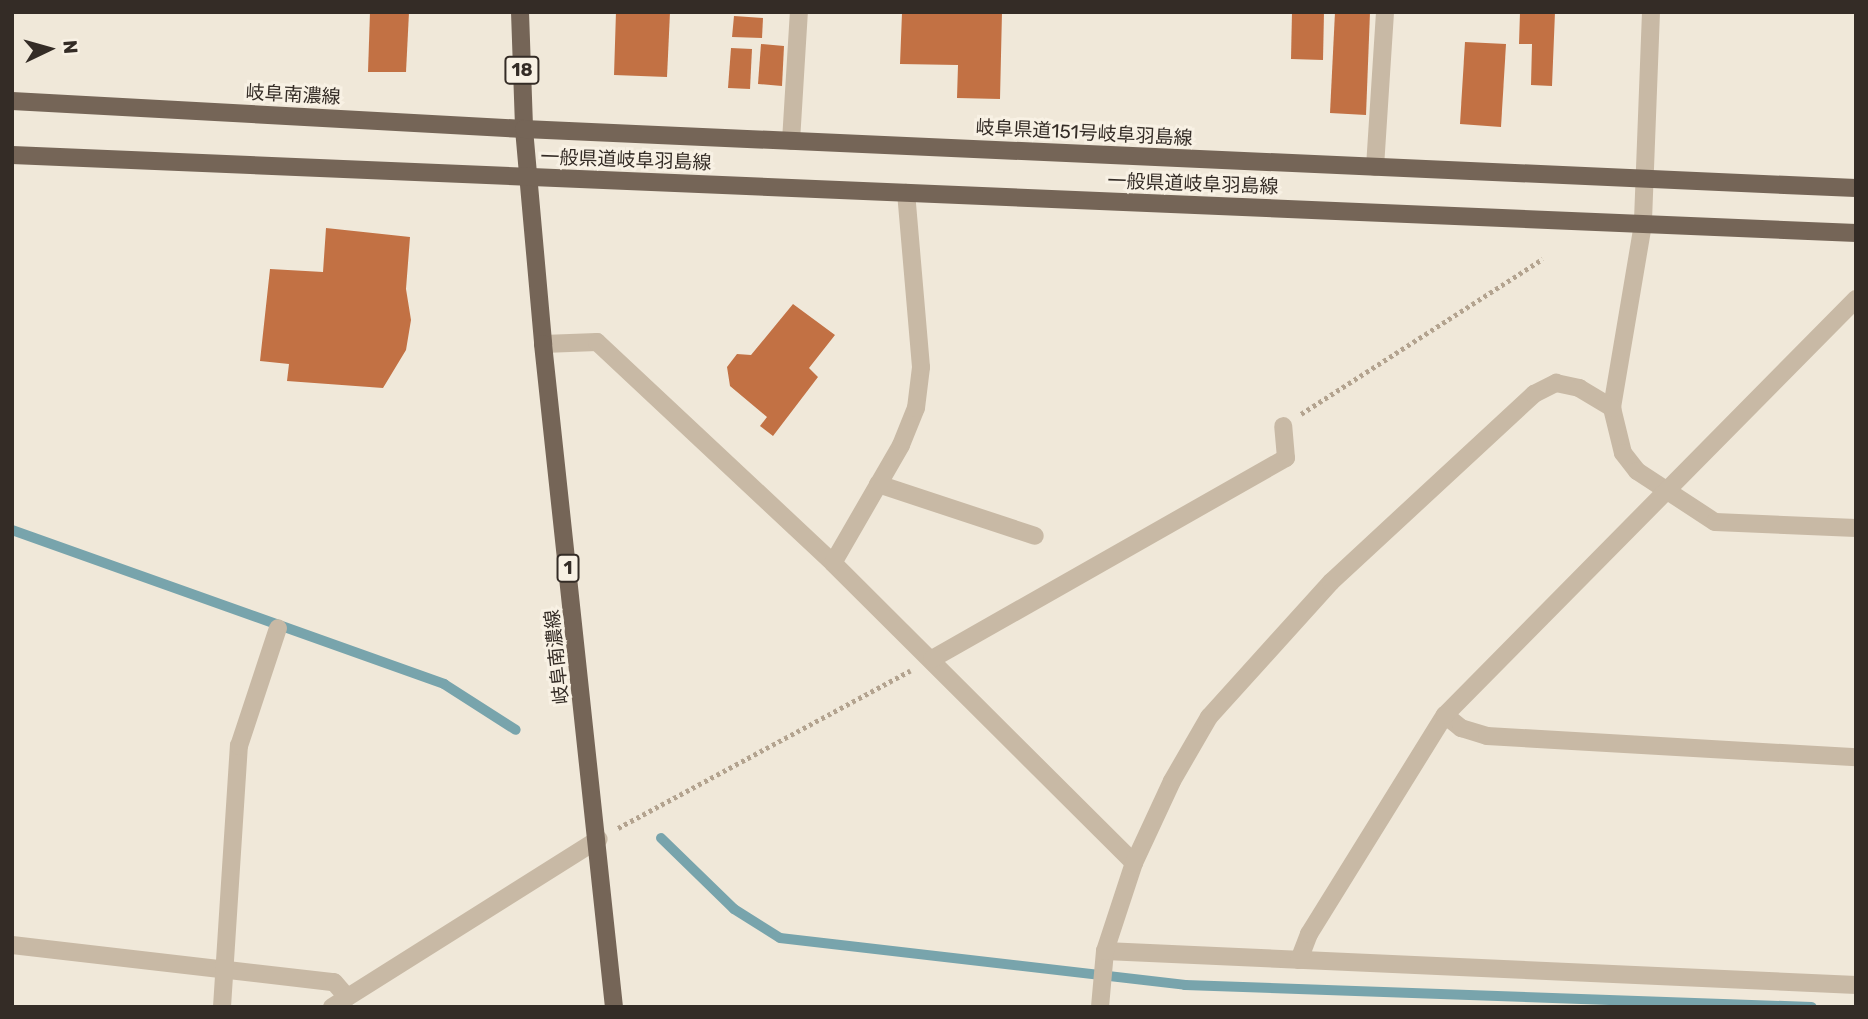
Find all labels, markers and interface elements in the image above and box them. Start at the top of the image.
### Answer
north arrow [14,14,84,84]
text: N [58,39,82,55]
road number: 18 [503,56,541,84]
street label: 岐阜南濃線 [245,81,341,109]
street label: 岐阜県道151号岐阜羽島線 [975,116,1193,150]
street label: 一般県道岐阜羽島線 [540,146,712,174]
street label: 一般県道岐阜羽島線 [1107,170,1279,198]
road number: 1 [556,554,580,582]
street label: 岐阜南濃線 [541,609,573,705]

